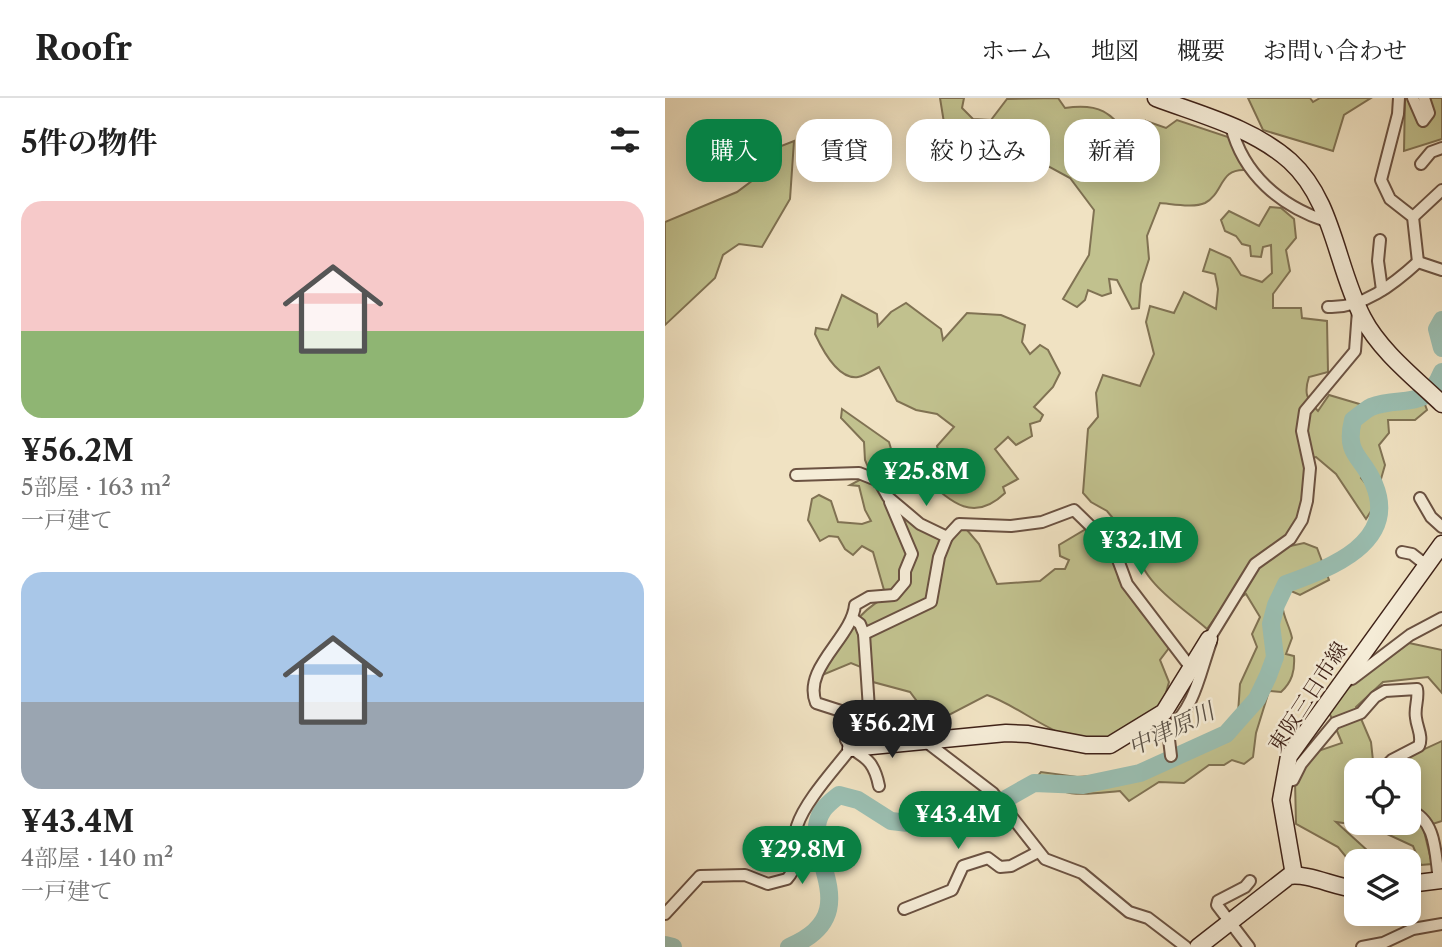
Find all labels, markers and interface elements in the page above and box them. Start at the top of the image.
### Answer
text: Roofr [35,28,132,69]
text: ホーム [981,36,1053,65]
text: 地図 [1091,36,1139,65]
text: 概要 [1177,36,1225,65]
text: お問い合わせ [1263,36,1407,65]
chip: 購入 [686,119,782,182]
chip: 賃貸 [796,119,892,182]
chip: 絞り込み [906,119,1050,182]
chip: 新着 [1064,119,1160,182]
icon: filters [606,121,644,159]
text: 5件の物件 [21,124,158,161]
icon: home [270,246,396,372]
text: ¥56.2M [21,432,134,469]
pin: ¥25.8M [869,448,983,508]
text: ¥25.8M [883,457,970,485]
text: 5部屋 · 163 m² [21,473,171,501]
text: 一戸建て [21,506,113,534]
pin: ¥32.1M [1084,518,1198,577]
text: ¥32.1M [1099,526,1183,554]
icon: home [270,617,396,743]
street label: 東阪三日市線 [1263,637,1352,756]
water label: 中津原川 [1123,696,1221,761]
pin: ¥56.2M [835,700,949,760]
text: ¥56.2M [849,709,935,737]
map controls [1344,758,1421,926]
button: locate [1344,758,1421,835]
pin: ¥43.4M [901,792,1015,851]
text: ¥43.4M [915,800,1001,828]
text: ¥43.4M [21,803,134,840]
pin: ¥29.8M [745,826,859,886]
text: ¥29.8M [758,835,846,863]
text: 4部屋 · 140 m² [21,844,174,872]
button: layers [1344,849,1421,926]
text: 一戸建て [21,877,113,905]

